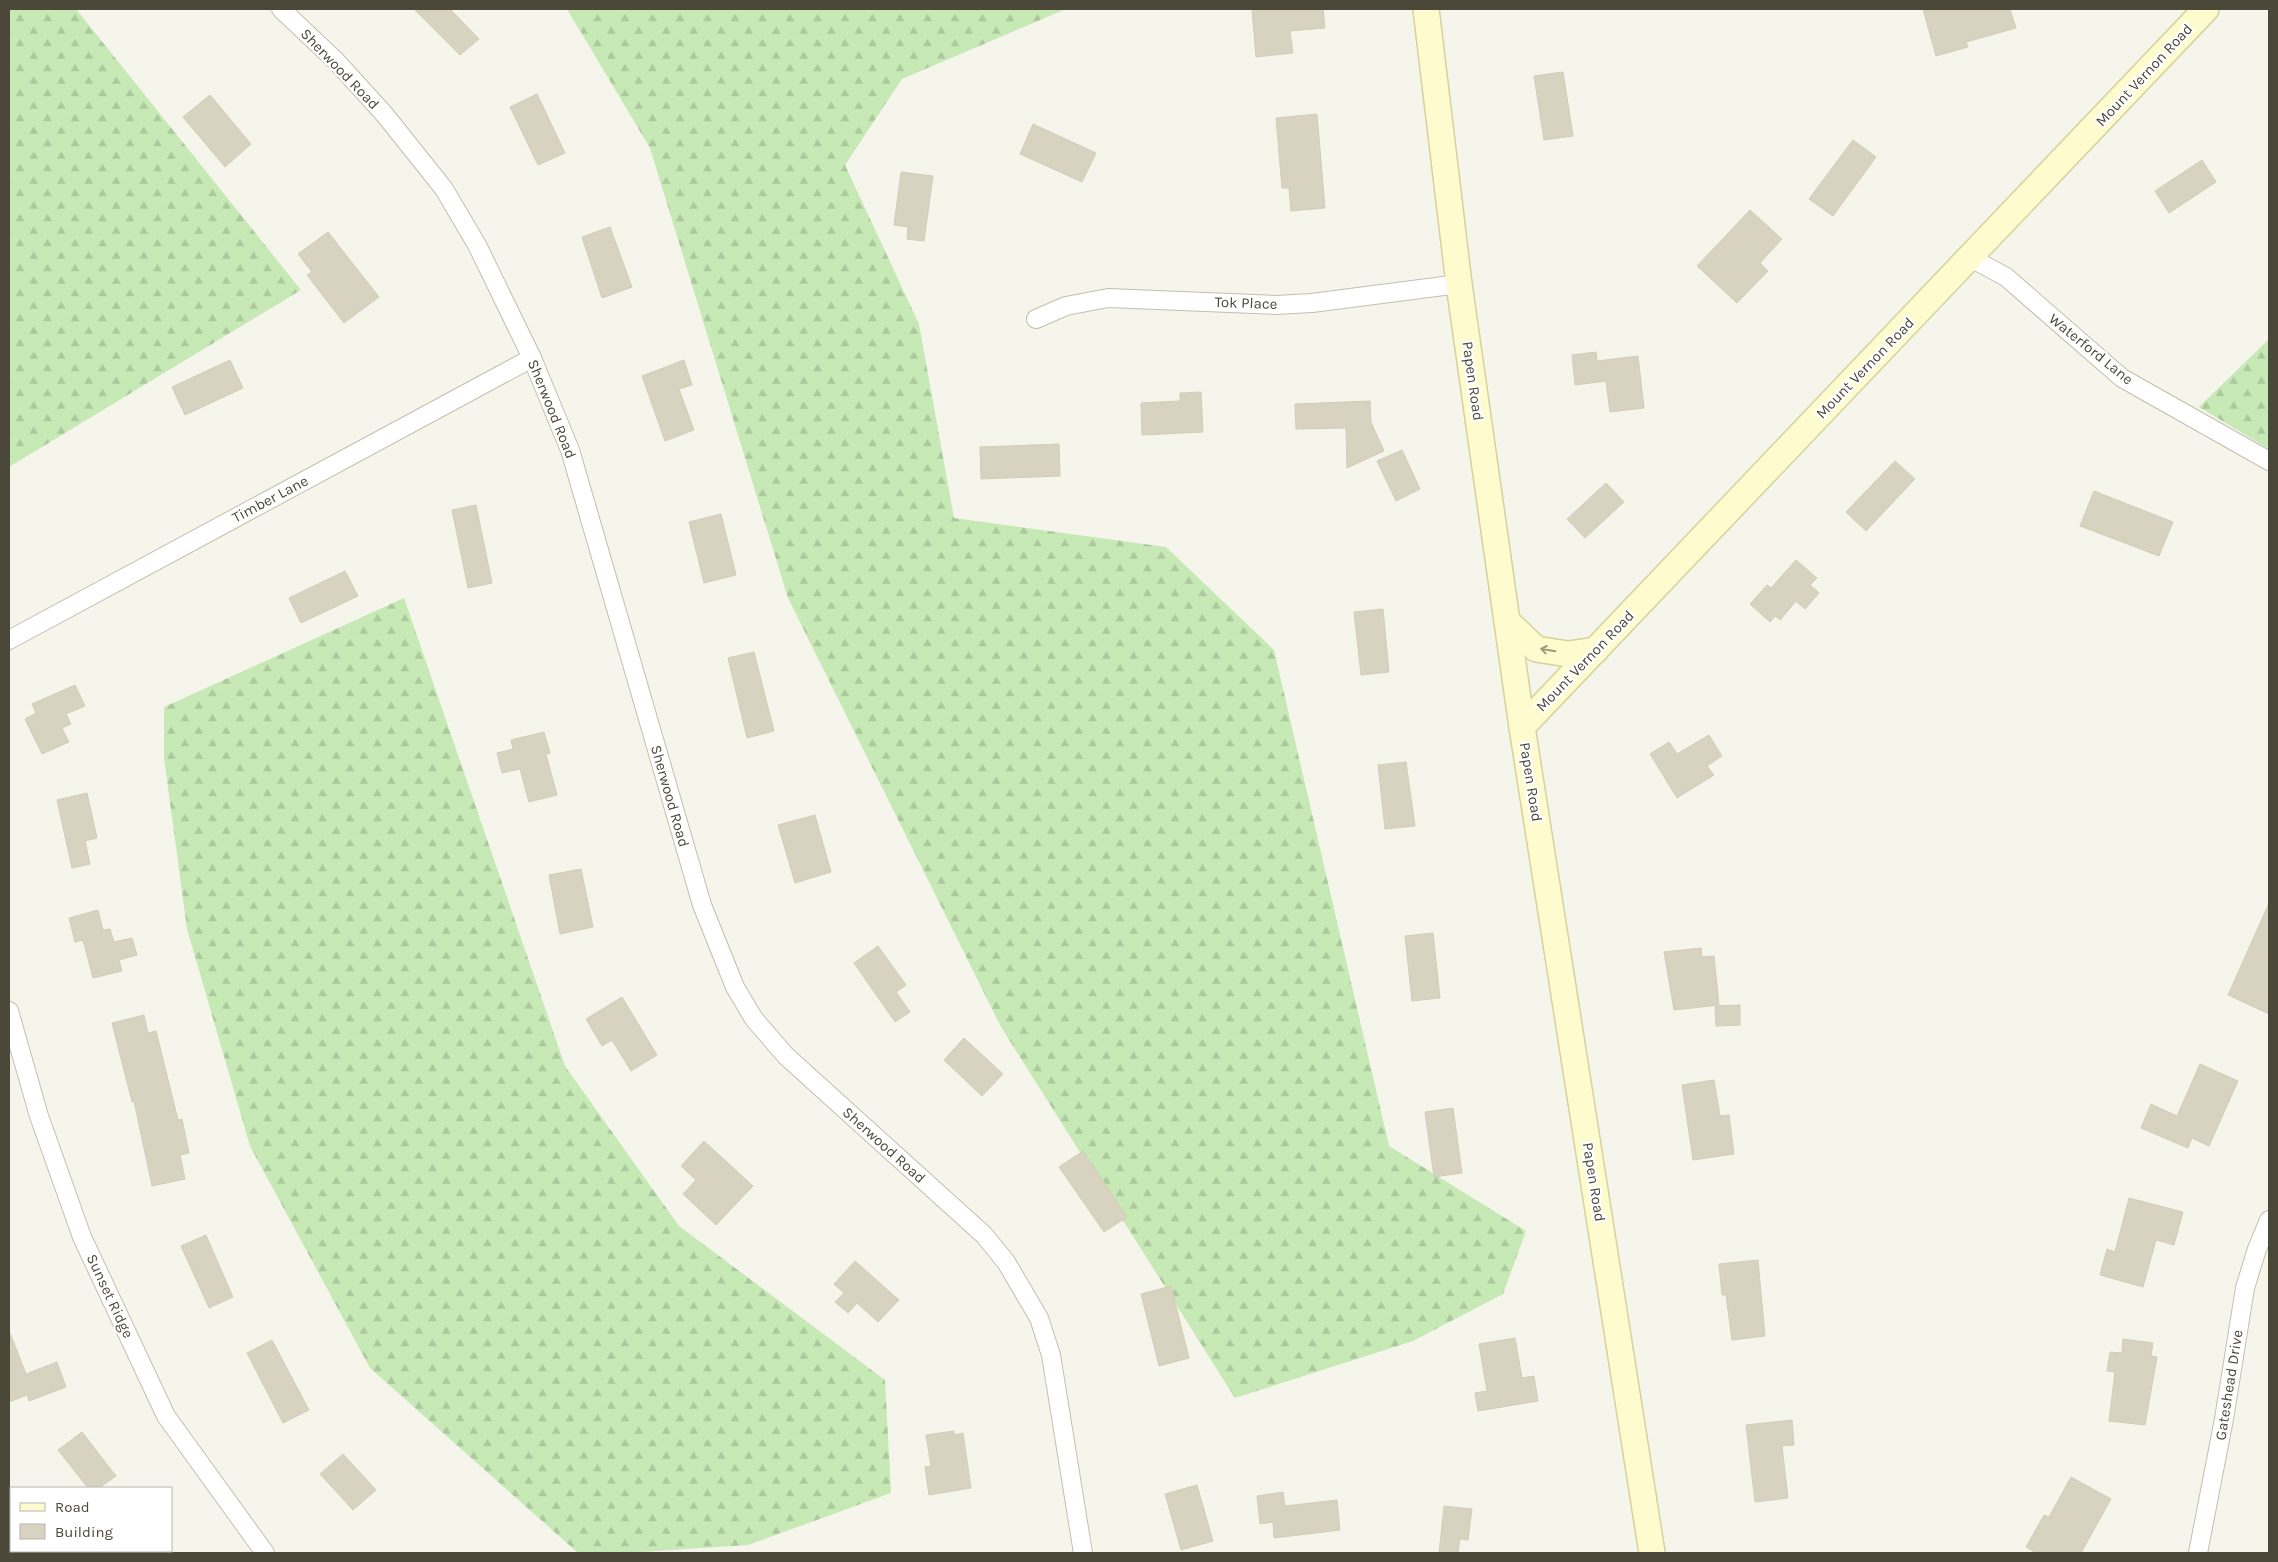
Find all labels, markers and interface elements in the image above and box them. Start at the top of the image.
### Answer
street label: Mount Vernon Road [2092,20,2196,130]
street label: Sherwood Road [297,25,383,113]
street label: Tok Place [1214,293,1278,313]
street label: Waterford Lane [2045,310,2137,388]
street label: Mount Vernon Road [1812,314,1918,422]
street label: Papen Road [1459,340,1487,422]
street label: Sherwood Road [524,357,580,461]
street label: Timber Lane [229,471,311,527]
street label: Mount Vernon Road [1532,607,1638,715]
one-way arrow [1540,645,1556,655]
street label: Papen Road [1516,741,1546,823]
street label: Sherwood Road [647,743,693,849]
street label: Sherwood Road [839,1103,929,1187]
street label: Papen Road [1579,1141,1609,1223]
street label: Sunset Ridge [83,1251,137,1341]
street label: Gateshead Drive [2211,1328,2247,1442]
legend [10,1487,172,1552]
text: Road [55,1498,90,1516]
text: Building [55,1523,113,1541]

